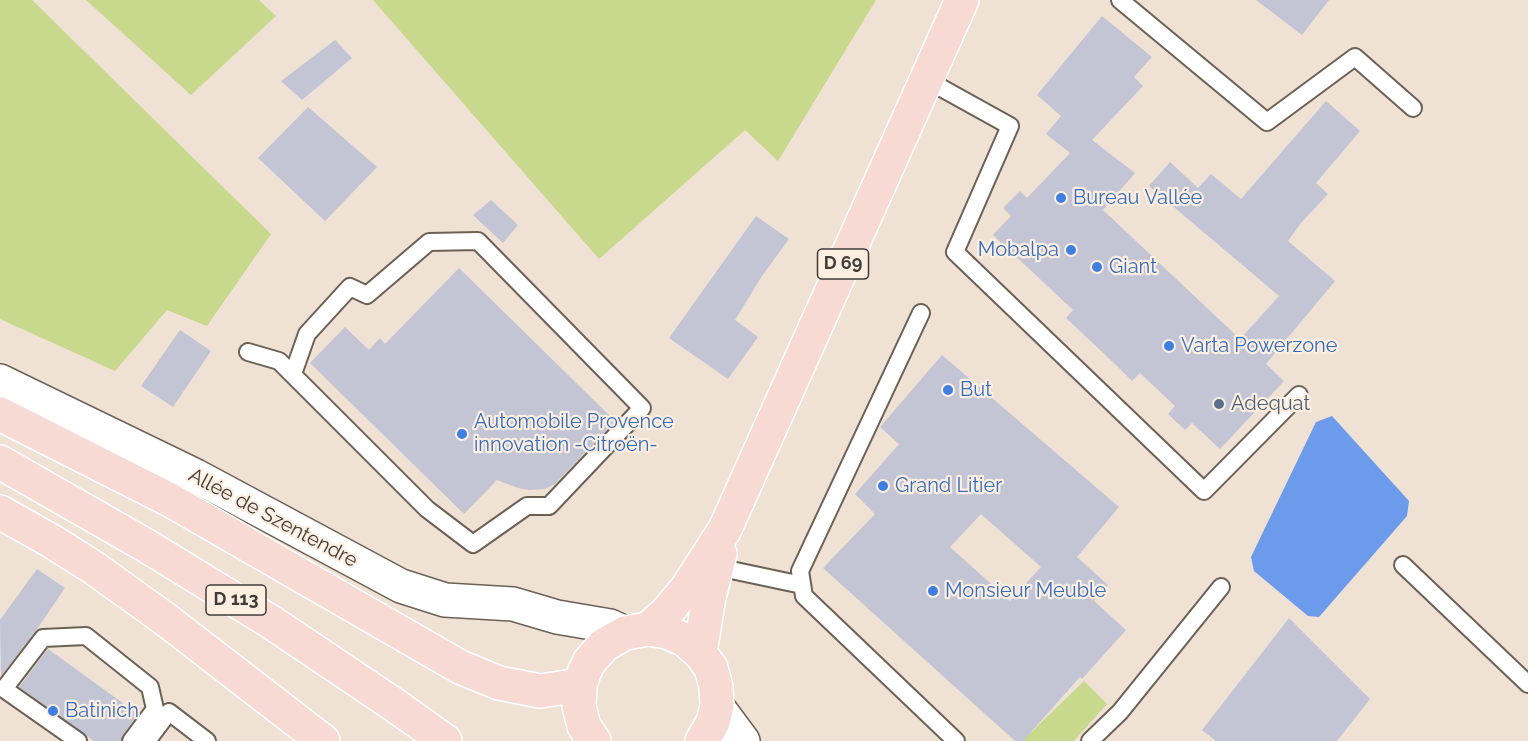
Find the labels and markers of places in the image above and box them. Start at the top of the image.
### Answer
place label: Bureau Vallée [1073,186,1202,210]
marker: Bureau Vallée [1054,191,1068,205]
place label: Mobalpa [978,238,1059,262]
marker: Mobalpa [1064,243,1078,257]
place label: Giant [1109,255,1157,279]
marker: Giant [1090,260,1104,274]
place label: Varta Powerzone [1181,334,1338,358]
marker: Varta Powerzone [1162,339,1176,353]
place label: But [960,378,992,402]
marker: But [941,383,955,397]
place label: Adequat [1231,392,1310,416]
marker: Adequat [1212,397,1226,411]
place label: Automobile Provence innovation -Citroën- [474,410,674,457]
marker: Automobile Provence innovation -Citroën- [455,427,469,441]
place label: Grand Litier [895,474,1002,498]
marker: Grand Litier [876,479,890,493]
place label: Monsieur Meuble [945,579,1106,603]
marker: Monsieur Meuble [926,584,940,598]
place label: Batinich [65,699,139,723]
marker: Batinich [46,704,60,718]

